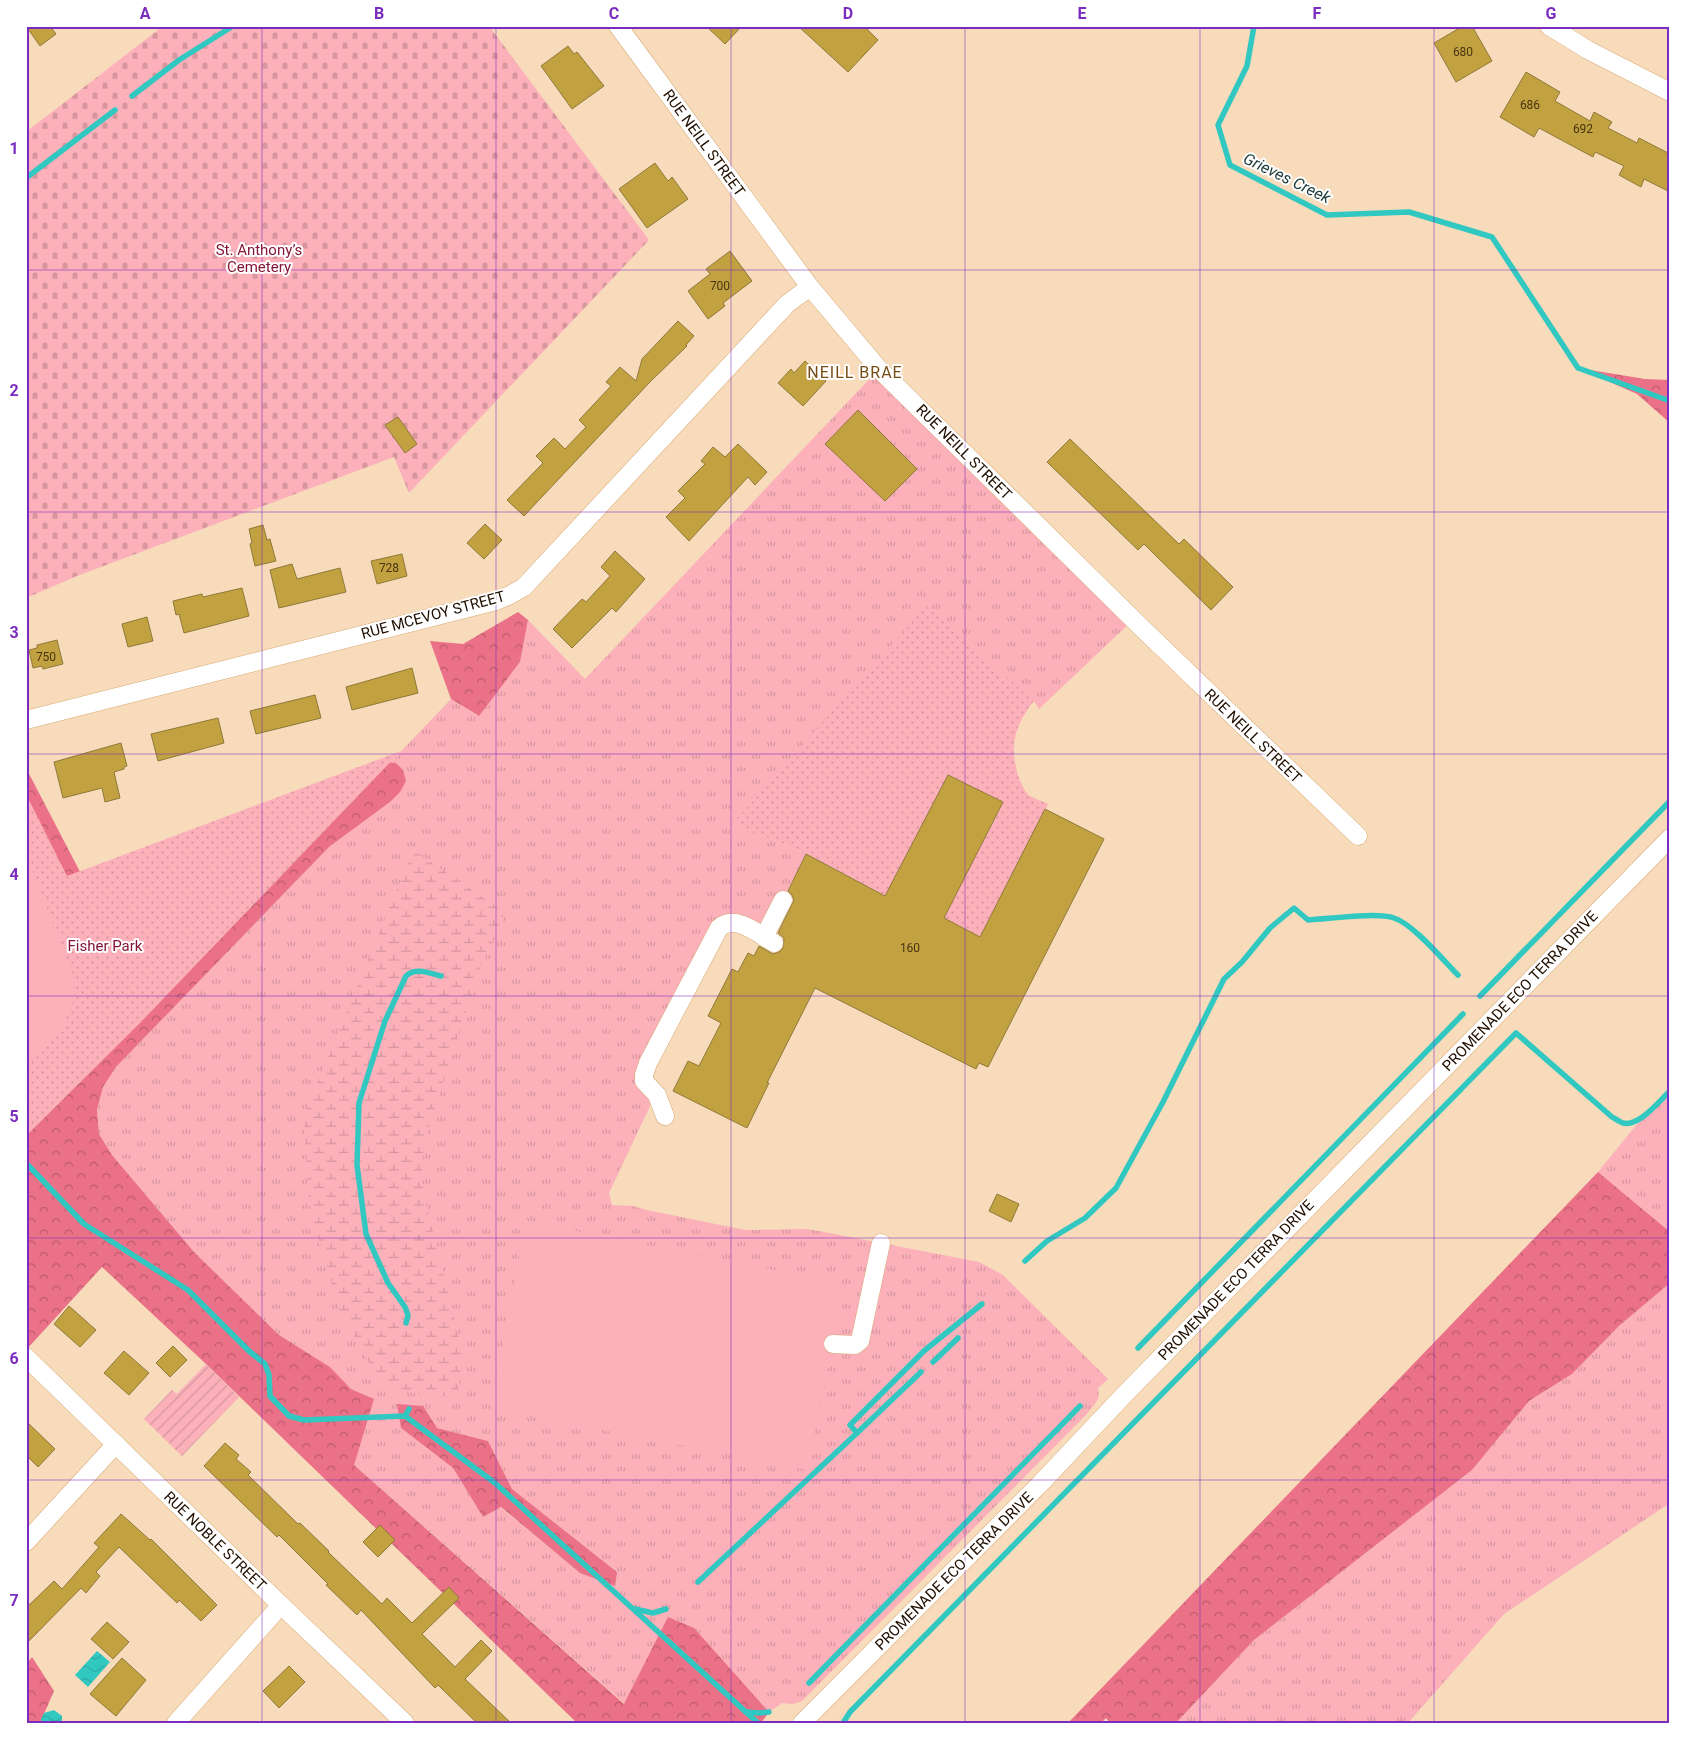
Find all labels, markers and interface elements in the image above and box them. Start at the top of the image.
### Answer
text: A [140,4,151,23]
text: B [374,4,384,23]
text: C [609,4,619,23]
text: D [843,4,853,23]
text: E [1078,4,1087,23]
text: F [1313,4,1322,23]
text: G [1546,4,1557,23]
house number: 680 [1453,45,1473,59]
street label: RUE NEILL STREET [659,86,749,200]
house number: 686 [1520,98,1540,112]
house number: 692 [1573,122,1593,136]
text: 1 [9,139,19,158]
water label: Grieves Creek [1240,149,1335,208]
park label: St. Anthony’s Cemetery [216,241,302,276]
house number: 700 [710,279,730,293]
district label: NEILL BRAE [807,363,903,382]
text: 2 [9,381,19,400]
street label: RUE NEILL STREET [913,401,1016,504]
house number: 728 [379,561,399,575]
street label: RUE MCEVOY STREET [359,587,507,643]
text: 3 [9,623,19,642]
house number: 750 [36,650,56,664]
street label: RUE NEILL STREET [1201,685,1305,787]
text: 4 [9,865,19,884]
street label: PROMENADE ECO TERRA DRIVE [1438,907,1602,1075]
park label: Fisher Park [68,937,143,955]
house number: 160 [900,941,920,955]
text: 5 [9,1107,19,1126]
street label: PROMENADE ECO TERRA DRIVE [1154,1196,1318,1364]
text: 6 [9,1349,19,1368]
street label: RUE NOBLE STREET [160,1488,270,1594]
street label: PROMENADE ECO TERRA DRIVE [871,1488,1037,1654]
text: 7 [9,1591,19,1610]

